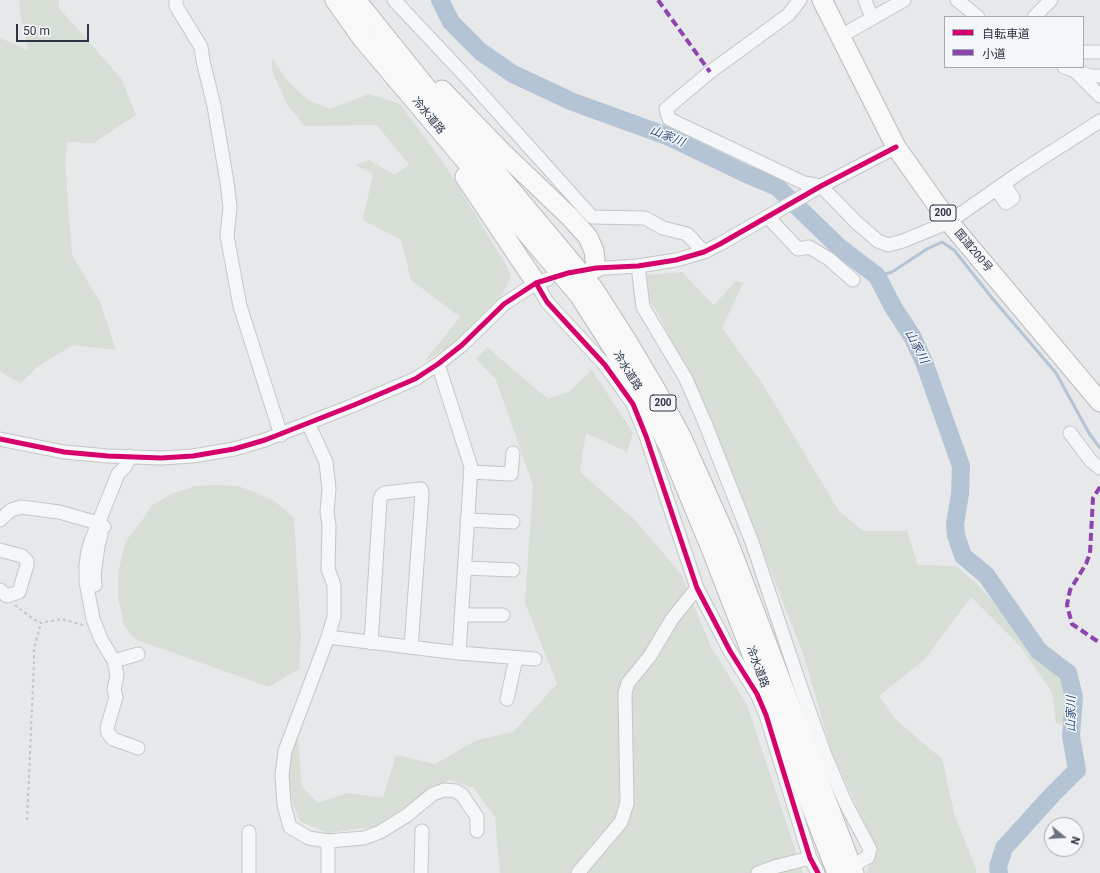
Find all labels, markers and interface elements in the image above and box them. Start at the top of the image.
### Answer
scale bar [18,16,91,42]
legend [944,16,1084,68]
text: 50 m [23,24,50,38]
text: 自転車道 [982,27,1030,41]
text: 小道 [982,47,1006,61]
street label: 冷水道路 [409,95,447,137]
water label: 山家川 [648,124,686,150]
road number: 200 [930,205,956,221]
street label: 国道200号 [951,227,995,275]
water label: 山家川 [901,328,931,366]
street label: 冷水道路 [610,349,644,393]
road number: 200 [650,395,676,411]
street label: 冷水道路 [743,644,771,690]
water label: 山家川 [1064,696,1080,732]
north arrow [1044,817,1084,857]
text: N [1068,835,1082,846]

